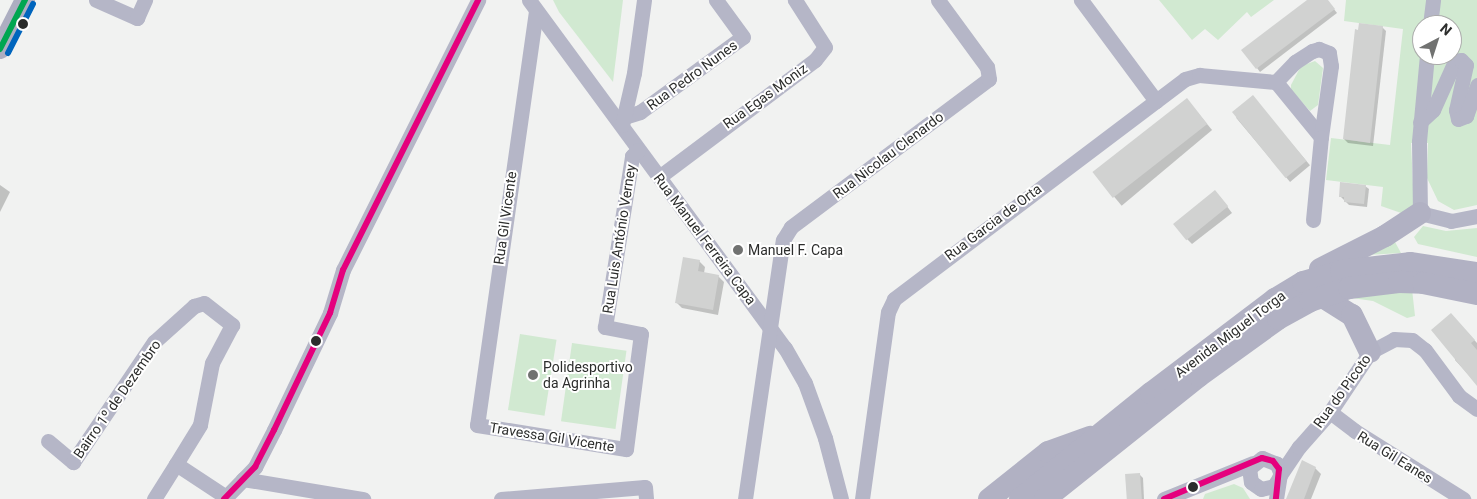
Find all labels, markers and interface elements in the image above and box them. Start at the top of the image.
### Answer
north arrow [1412,15,1462,65]
unlabelled marker [18,19,28,29]
text: N [1437,20,1455,39]
street label: Rua Pedro Nunes [644,37,740,113]
street label: Rua Egas Moniz [720,60,810,132]
street label: Rua Nicolau Clenardo [829,108,947,202]
street label: Rua Luis António Verney [599,163,639,315]
street label: Rua Gil Vicente [490,170,520,266]
street label: Rua Manuel Ferreira Capa [650,170,760,308]
street label: Rua Garcia de Orta [941,180,1045,264]
place label: Manuel F. Capa [748,242,843,258]
marker: Manuel F. Capa [732,244,744,256]
street label: Avenida Miguel Torga [1171,287,1289,381]
unlabelled marker [311,336,321,346]
street label: Bairro 1º de Dezembro [70,337,164,461]
street label: Rua do Picoto [1310,351,1374,431]
place label: Polidesportivo da Agrinha [543,359,633,392]
marker: Polidesportivo da Agrinha [527,369,539,381]
street label: Travessa Gil Vicente [488,419,616,455]
street label: Rua Gil Eanes [1354,427,1436,487]
unlabelled marker [1188,482,1198,492]

